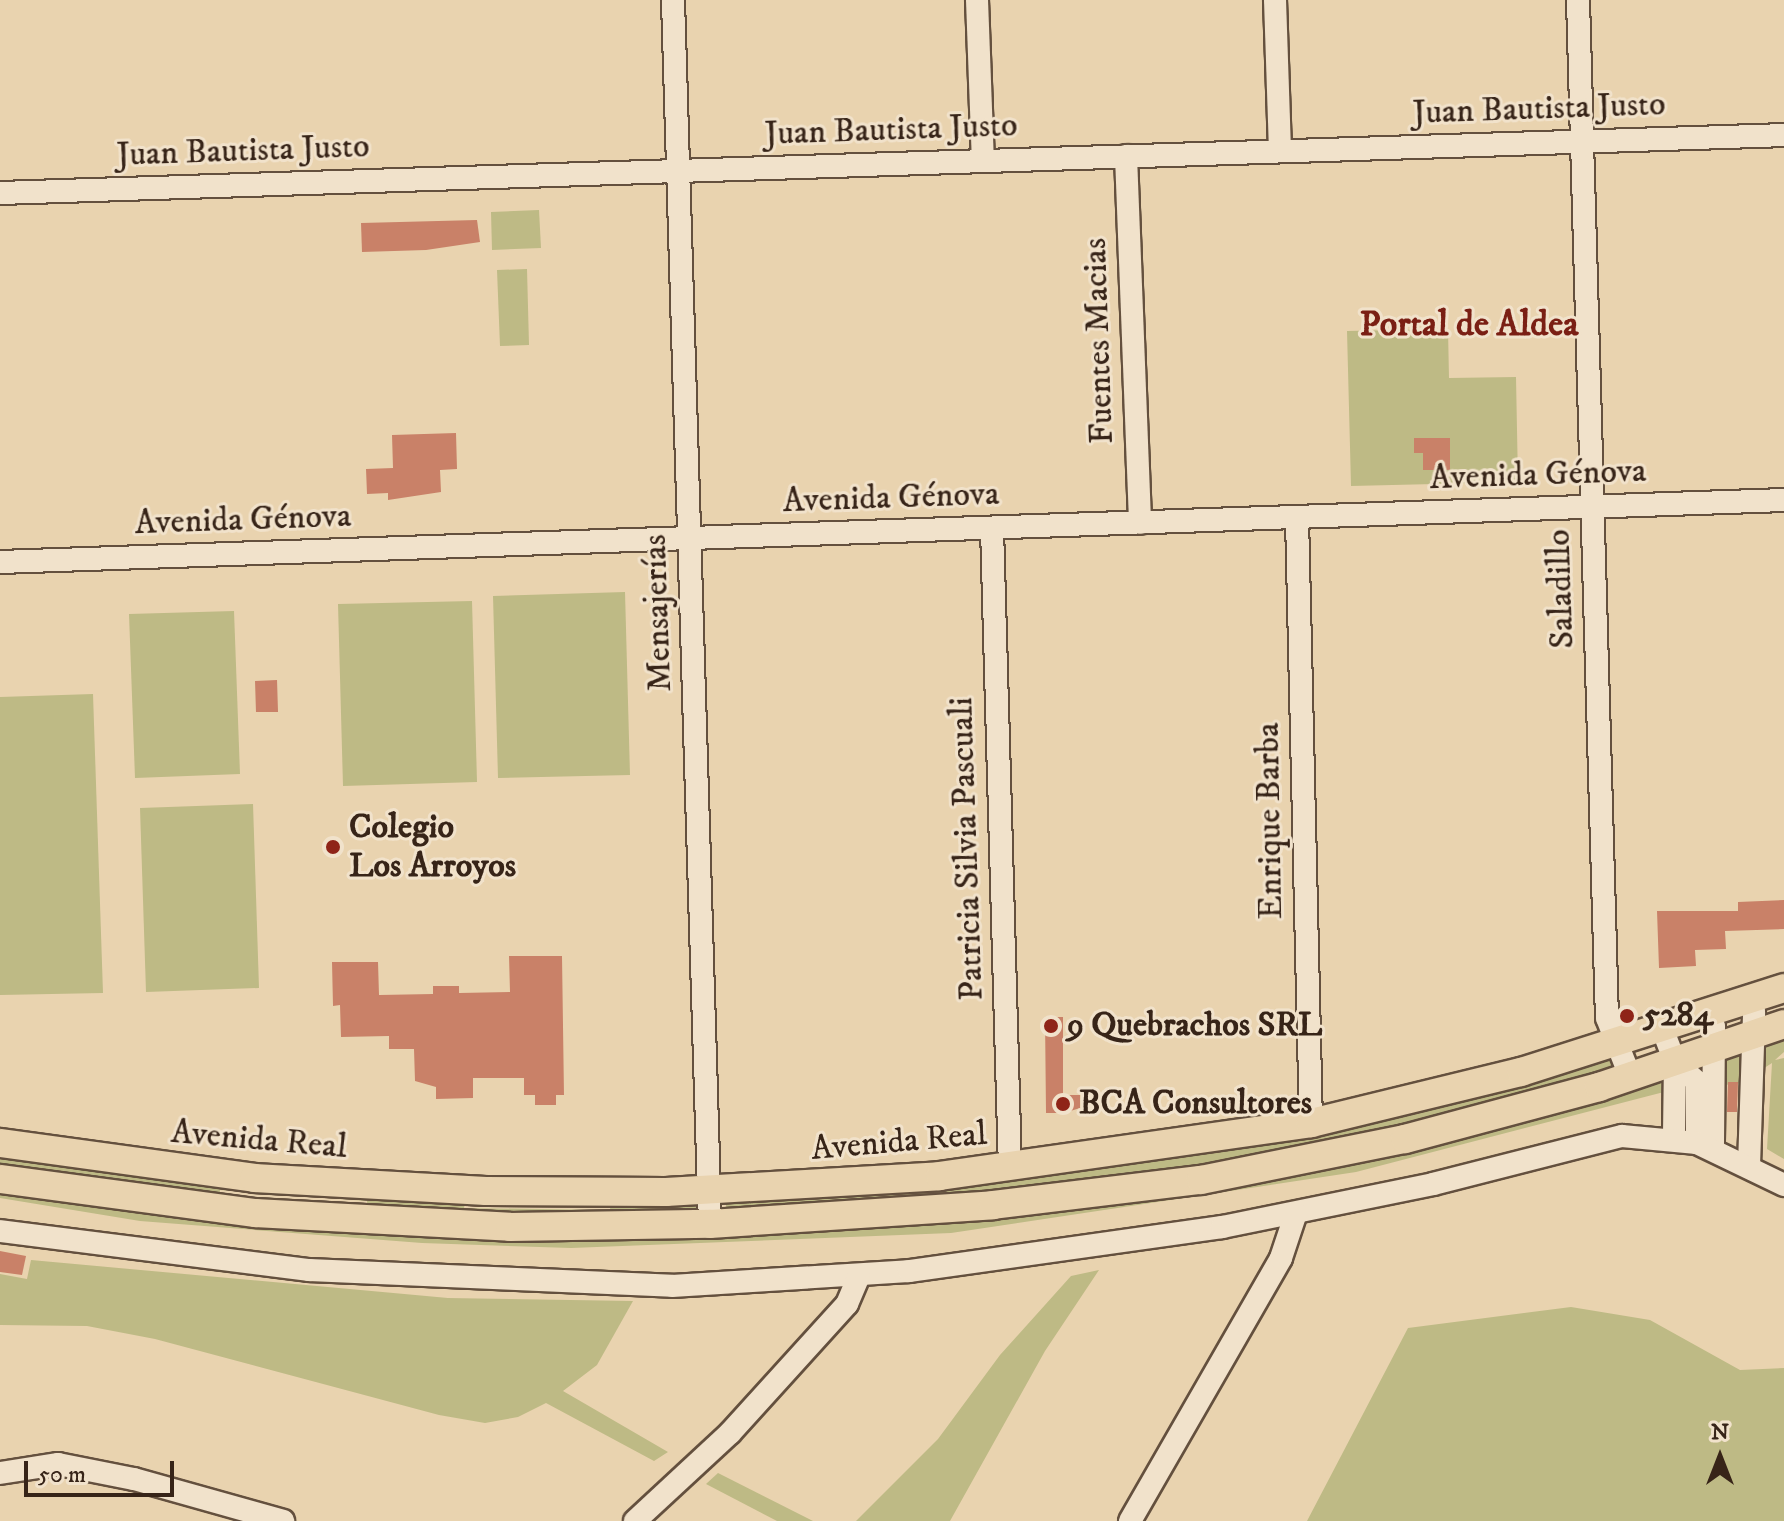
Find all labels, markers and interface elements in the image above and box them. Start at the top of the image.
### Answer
street label: Juan Bautista Justo [1412,84,1666,134]
street label: Juan Bautista Justo [764,105,1018,155]
street label: Juan Bautista Justo [116,126,370,176]
street label: Fuentes Macias [1075,237,1123,445]
district label: Portal de Aldea [1360,303,1578,347]
street label: Avenida Génova [1429,451,1647,499]
street label: Avenida Génova [782,474,1000,522]
street label: Avenida Génova [134,496,352,544]
street label: Saladillo [1539,529,1583,649]
street label: Mensajerías [635,533,681,693]
street label: Patricia Silvia Pascuali [941,697,993,1001]
street label: Enrique Barba [1248,722,1292,920]
place label: Colegio Los Arroyos [349,807,516,886]
marker: Colegio Los Arroyos [324,838,342,856]
place label: 5284 [1643,996,1713,1036]
place label: 9 Quebrachos SRL [1067,1006,1322,1046]
marker: 5284 [1618,1007,1636,1025]
marker: 9 Quebrachos SRL [1042,1017,1060,1035]
place label: BCA Consultores [1079,1084,1312,1124]
marker: BCA Consultores [1054,1095,1072,1113]
street label: Avenida Real [169,1112,349,1168]
street label: Avenida Real [809,1114,989,1170]
north arrow [1680,1417,1760,1497]
text: N [1711,1419,1729,1446]
scale bar [28,1445,178,1495]
text: 50 m [38,1460,86,1490]

